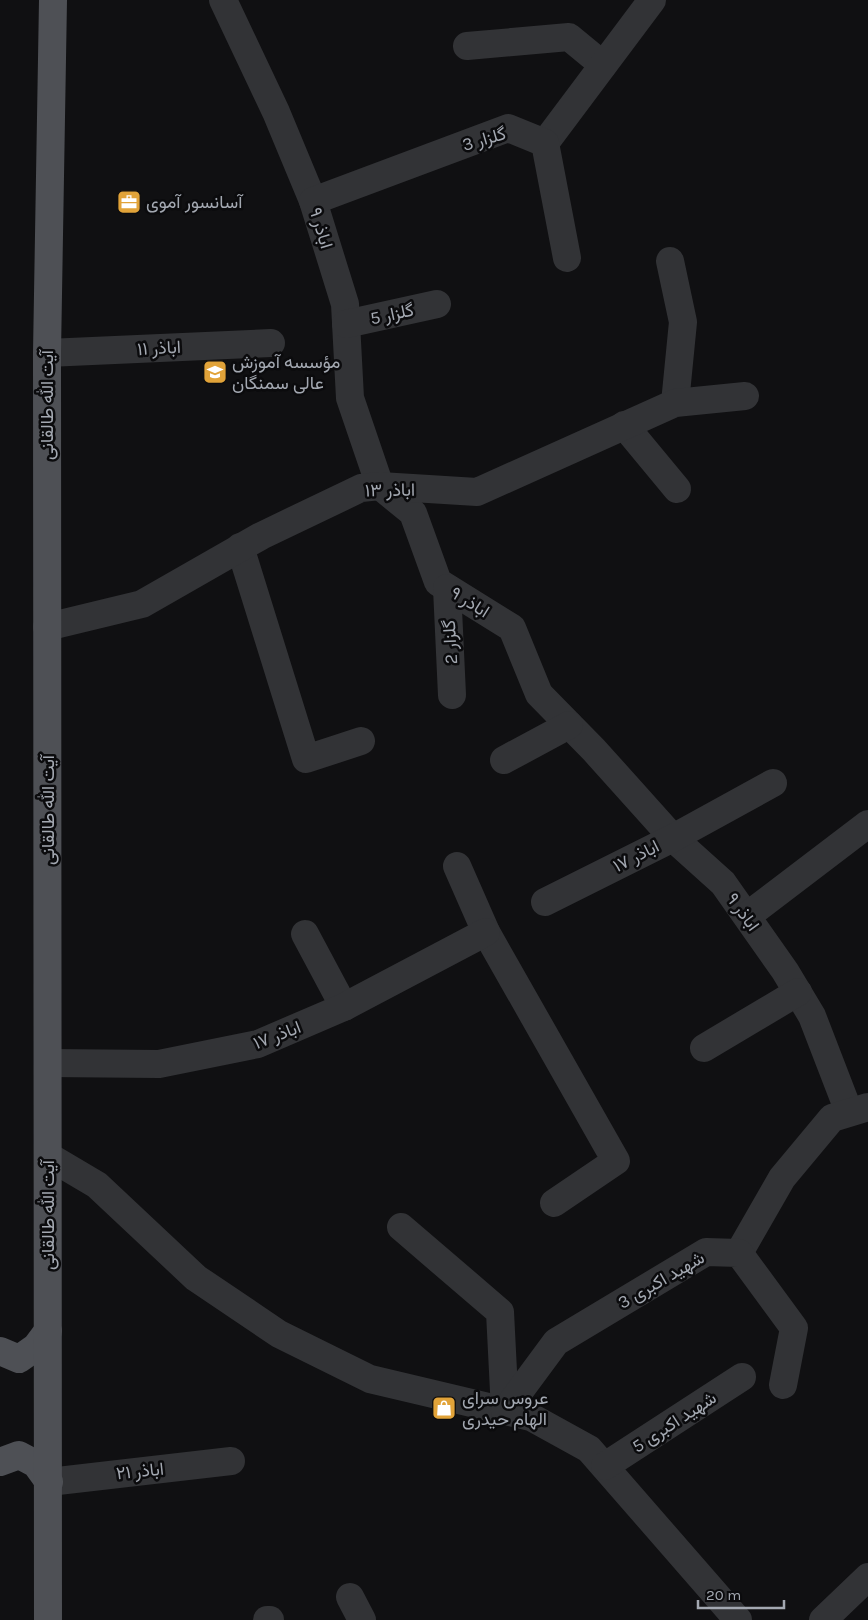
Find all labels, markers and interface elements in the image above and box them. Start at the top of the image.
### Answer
street label: گلزار 3 [459,122,509,156]
office icon: آسانسور آموی [116,189,142,215]
place label: آسانسور آموی [146,191,244,213]
street label: اباذر ۹ [304,205,338,251]
street label: گلزار 5 [368,299,416,329]
street label: اباذر ۱۱ [137,336,181,360]
street label: آیت الله طالقانی [36,348,58,460]
place label: مؤسسه آموزش عالی سمنگان [232,351,340,394]
school or university icon: مؤسسه آموزش عالی سمنگان [202,359,228,385]
street label: اباذر ۱۳ [365,479,415,501]
street label: اباذر ۹ [446,582,494,622]
street label: گلزار 2 [438,619,462,665]
street label: آیت الله طالقانی [37,753,59,865]
street label: اباذر ۱۷ [609,835,663,877]
street label: اباذر ۹ [722,889,764,935]
street label: اباذر ۱۷ [250,1016,304,1054]
street label: آیت الله طالقانی [37,1158,59,1270]
street label: شهید اکبری 3 [614,1246,708,1314]
place label: عروس سرای الهام حیدری [462,1387,548,1431]
street label: شهید اکبری 5 [628,1387,720,1457]
shop icon: عروس سرای الهام حیدری [431,1395,457,1421]
street label: اباذر ۲۱ [115,1458,165,1484]
scale bar [698,1578,784,1610]
text: 20 m [706,1586,741,1604]

